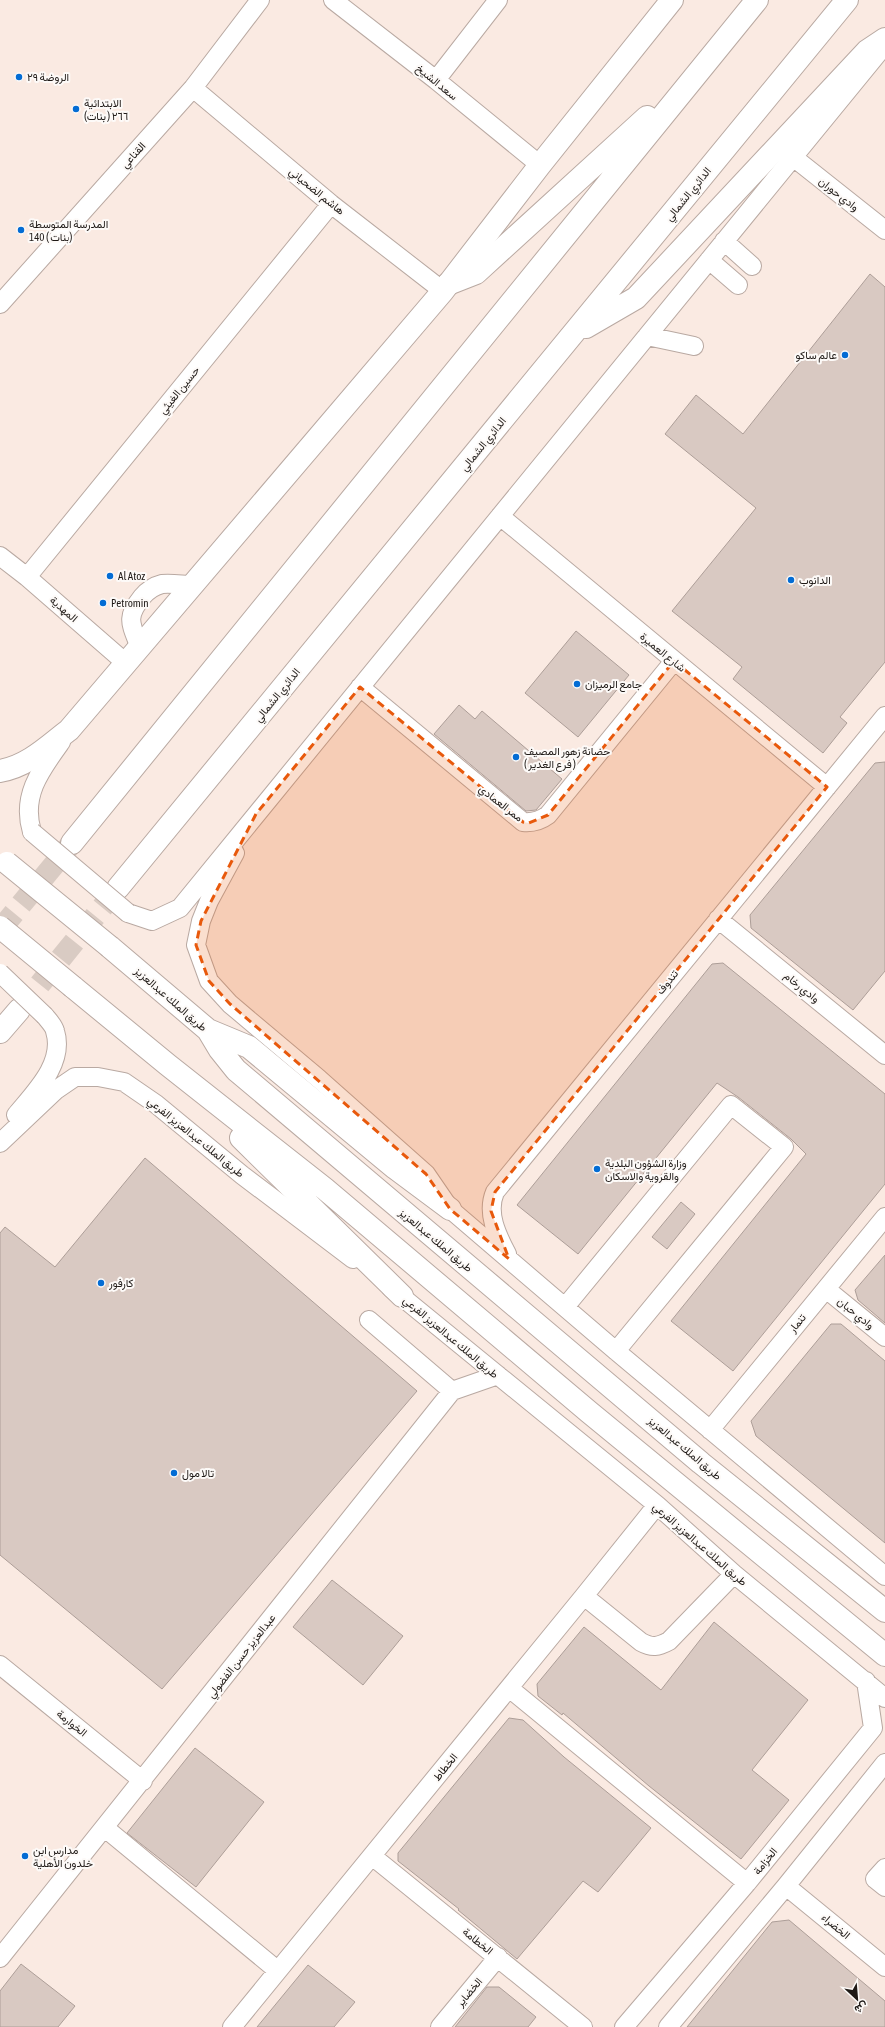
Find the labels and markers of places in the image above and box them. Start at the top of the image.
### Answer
place label: الروضة ٢٩ [27,71,69,84]
marker: الروضة ٢٩ [14,72,24,82]
place label: الابتدائية ٢٦٦ ( بنات) [84,97,128,123]
marker: الابتدائية ٢٦٦ ( بنات) [71,104,81,114]
place label: المدرسة المتوسطة 140 ( بنات) [29,218,108,244]
marker: المدرسة المتوسطة 140 ( بنات) [16,225,26,235]
place label: عالم ساكو [795,349,837,363]
marker: عالم ساكو [840,350,850,360]
place label: Al Atoz [118,570,145,582]
marker: Al Atoz [105,571,115,581]
place label: الدانوب [799,574,831,587]
marker: الدانوب [786,575,796,585]
place label: Petromin [111,597,149,609]
marker: Petromin [98,598,108,608]
place label: جامع الرميزان [585,678,642,692]
marker: جامع الرميزان [572,679,582,689]
place label: حضانة زهور المصيف ( فرع الغدير ) [524,745,610,772]
marker: حضانة زهور المصيف ( فرع الغدير ) [511,752,521,762]
place label: وزارة الشؤون البلدية والقروية والاسكان [605,1157,687,1183]
marker: وزارة الشؤون البلدية والقروية والاسكان [592,1164,602,1174]
place label: كارفور [108,1277,134,1290]
marker: كارفور [96,1278,106,1288]
place label: تالا مول [182,1467,214,1480]
marker: تالا مول [169,1468,179,1478]
place label: مدارس ابن خلدون الأهلية [33,1844,93,1870]
marker: مدارس ابن خلدون الأهلية [20,1851,30,1861]

